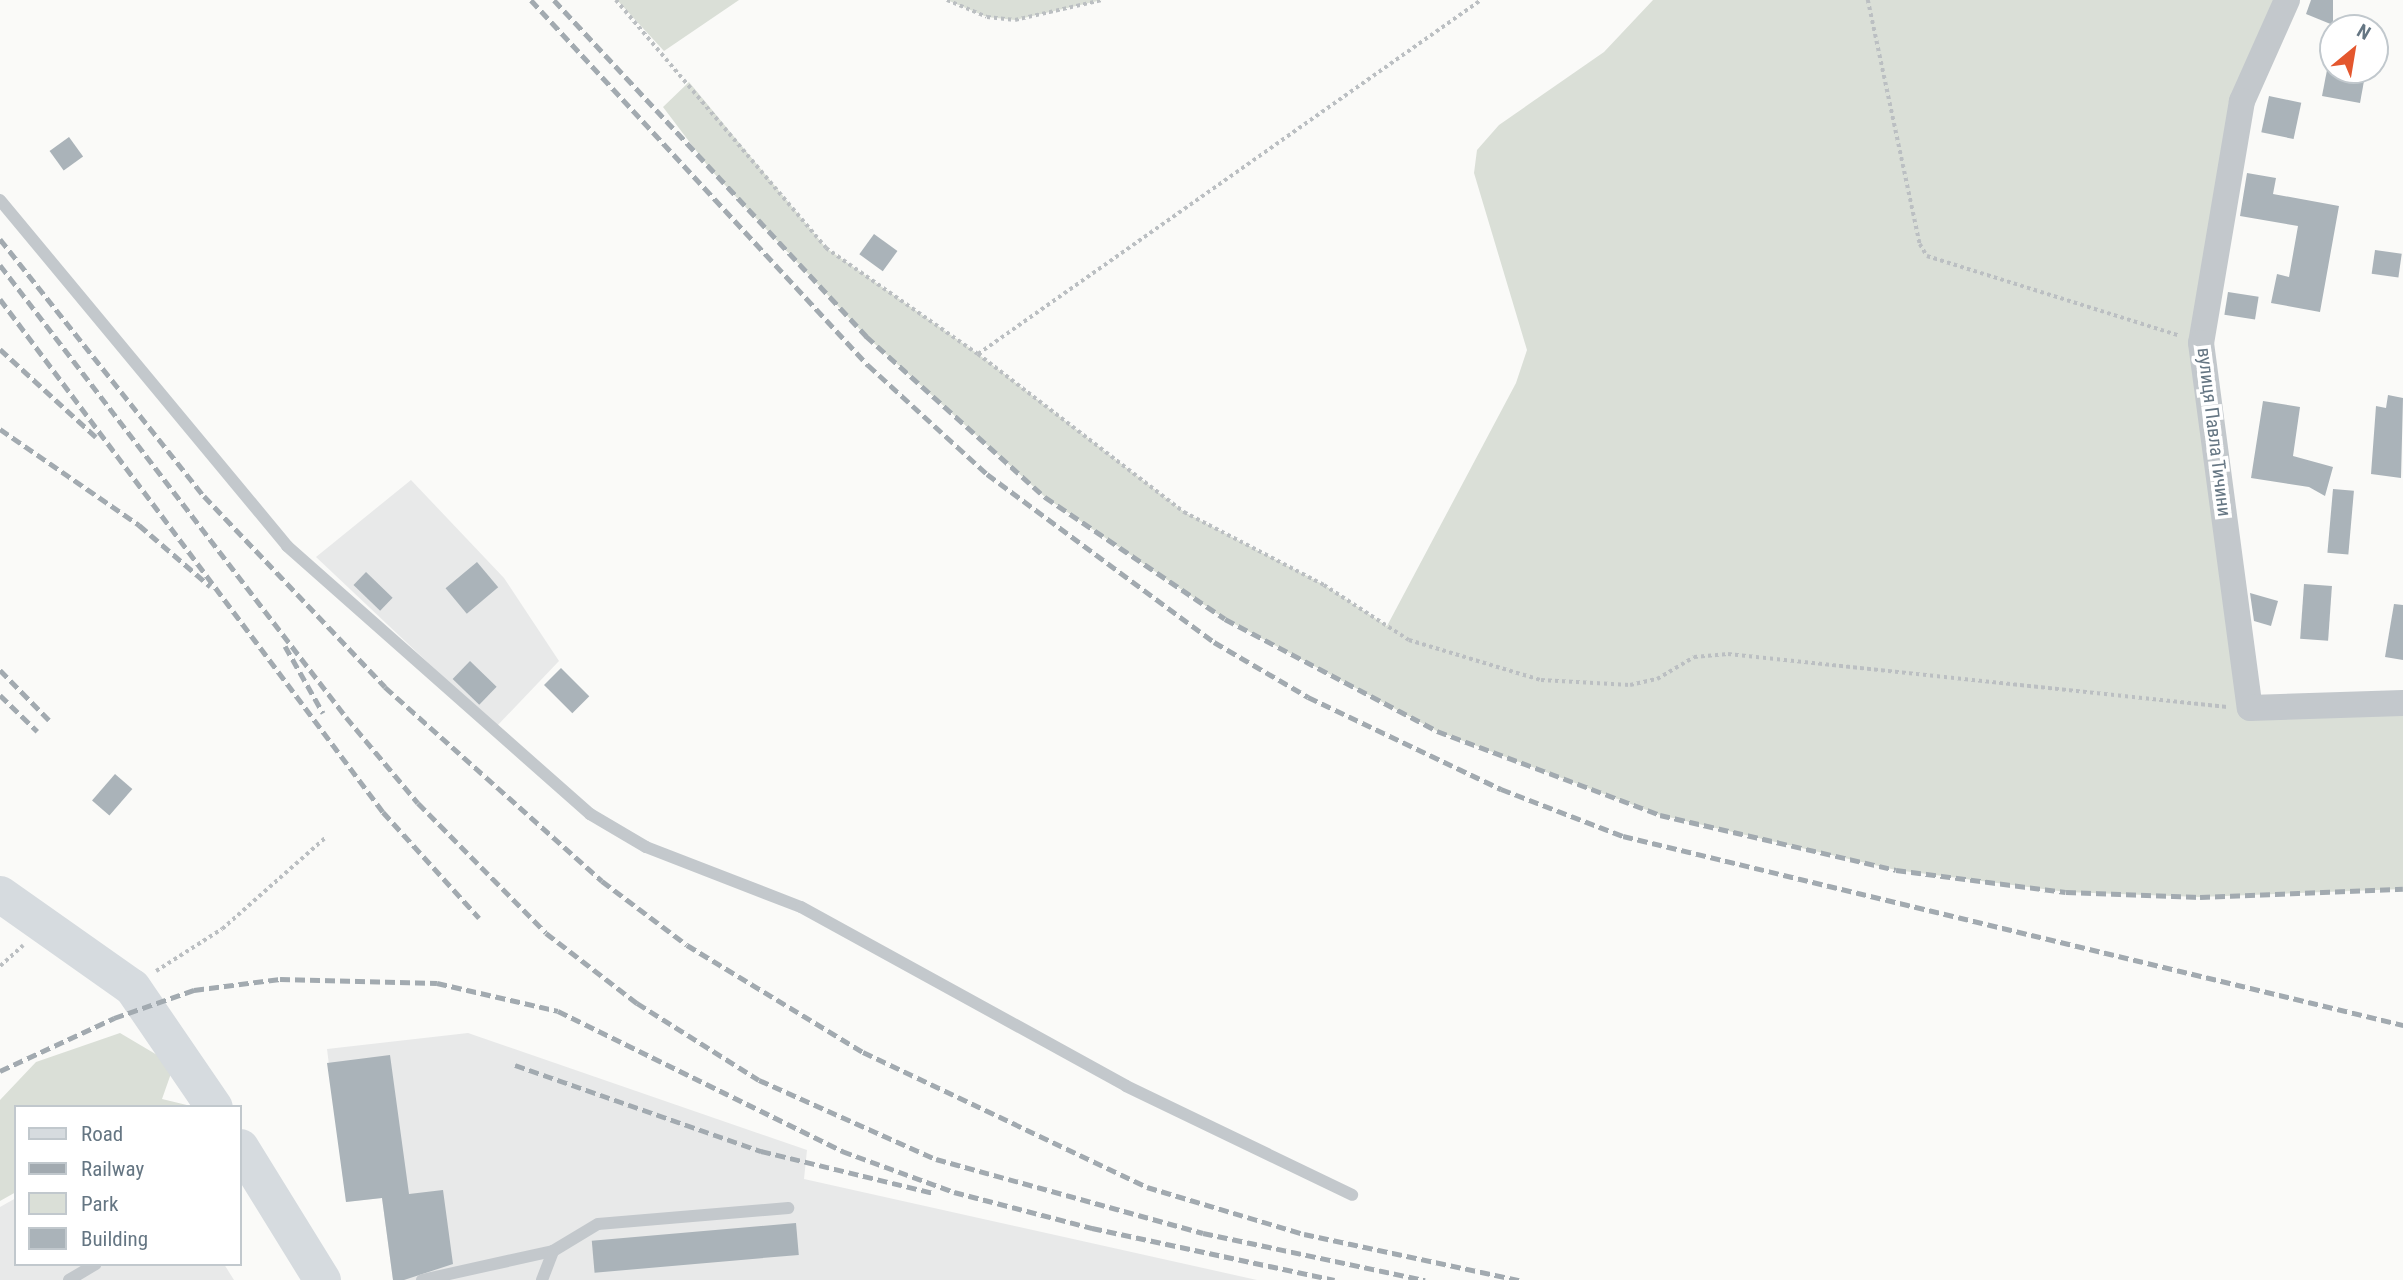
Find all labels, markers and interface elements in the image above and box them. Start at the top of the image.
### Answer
north arrow [2319,14,2389,84]
text: N [2353,19,2375,45]
street label: вулиця Павла Тичини [2192,346,2236,518]
legend [14,1105,242,1266]
text: Road [81,1122,123,1146]
text: Railway [81,1157,144,1181]
text: Park [81,1192,118,1216]
text: Building [81,1227,148,1251]

